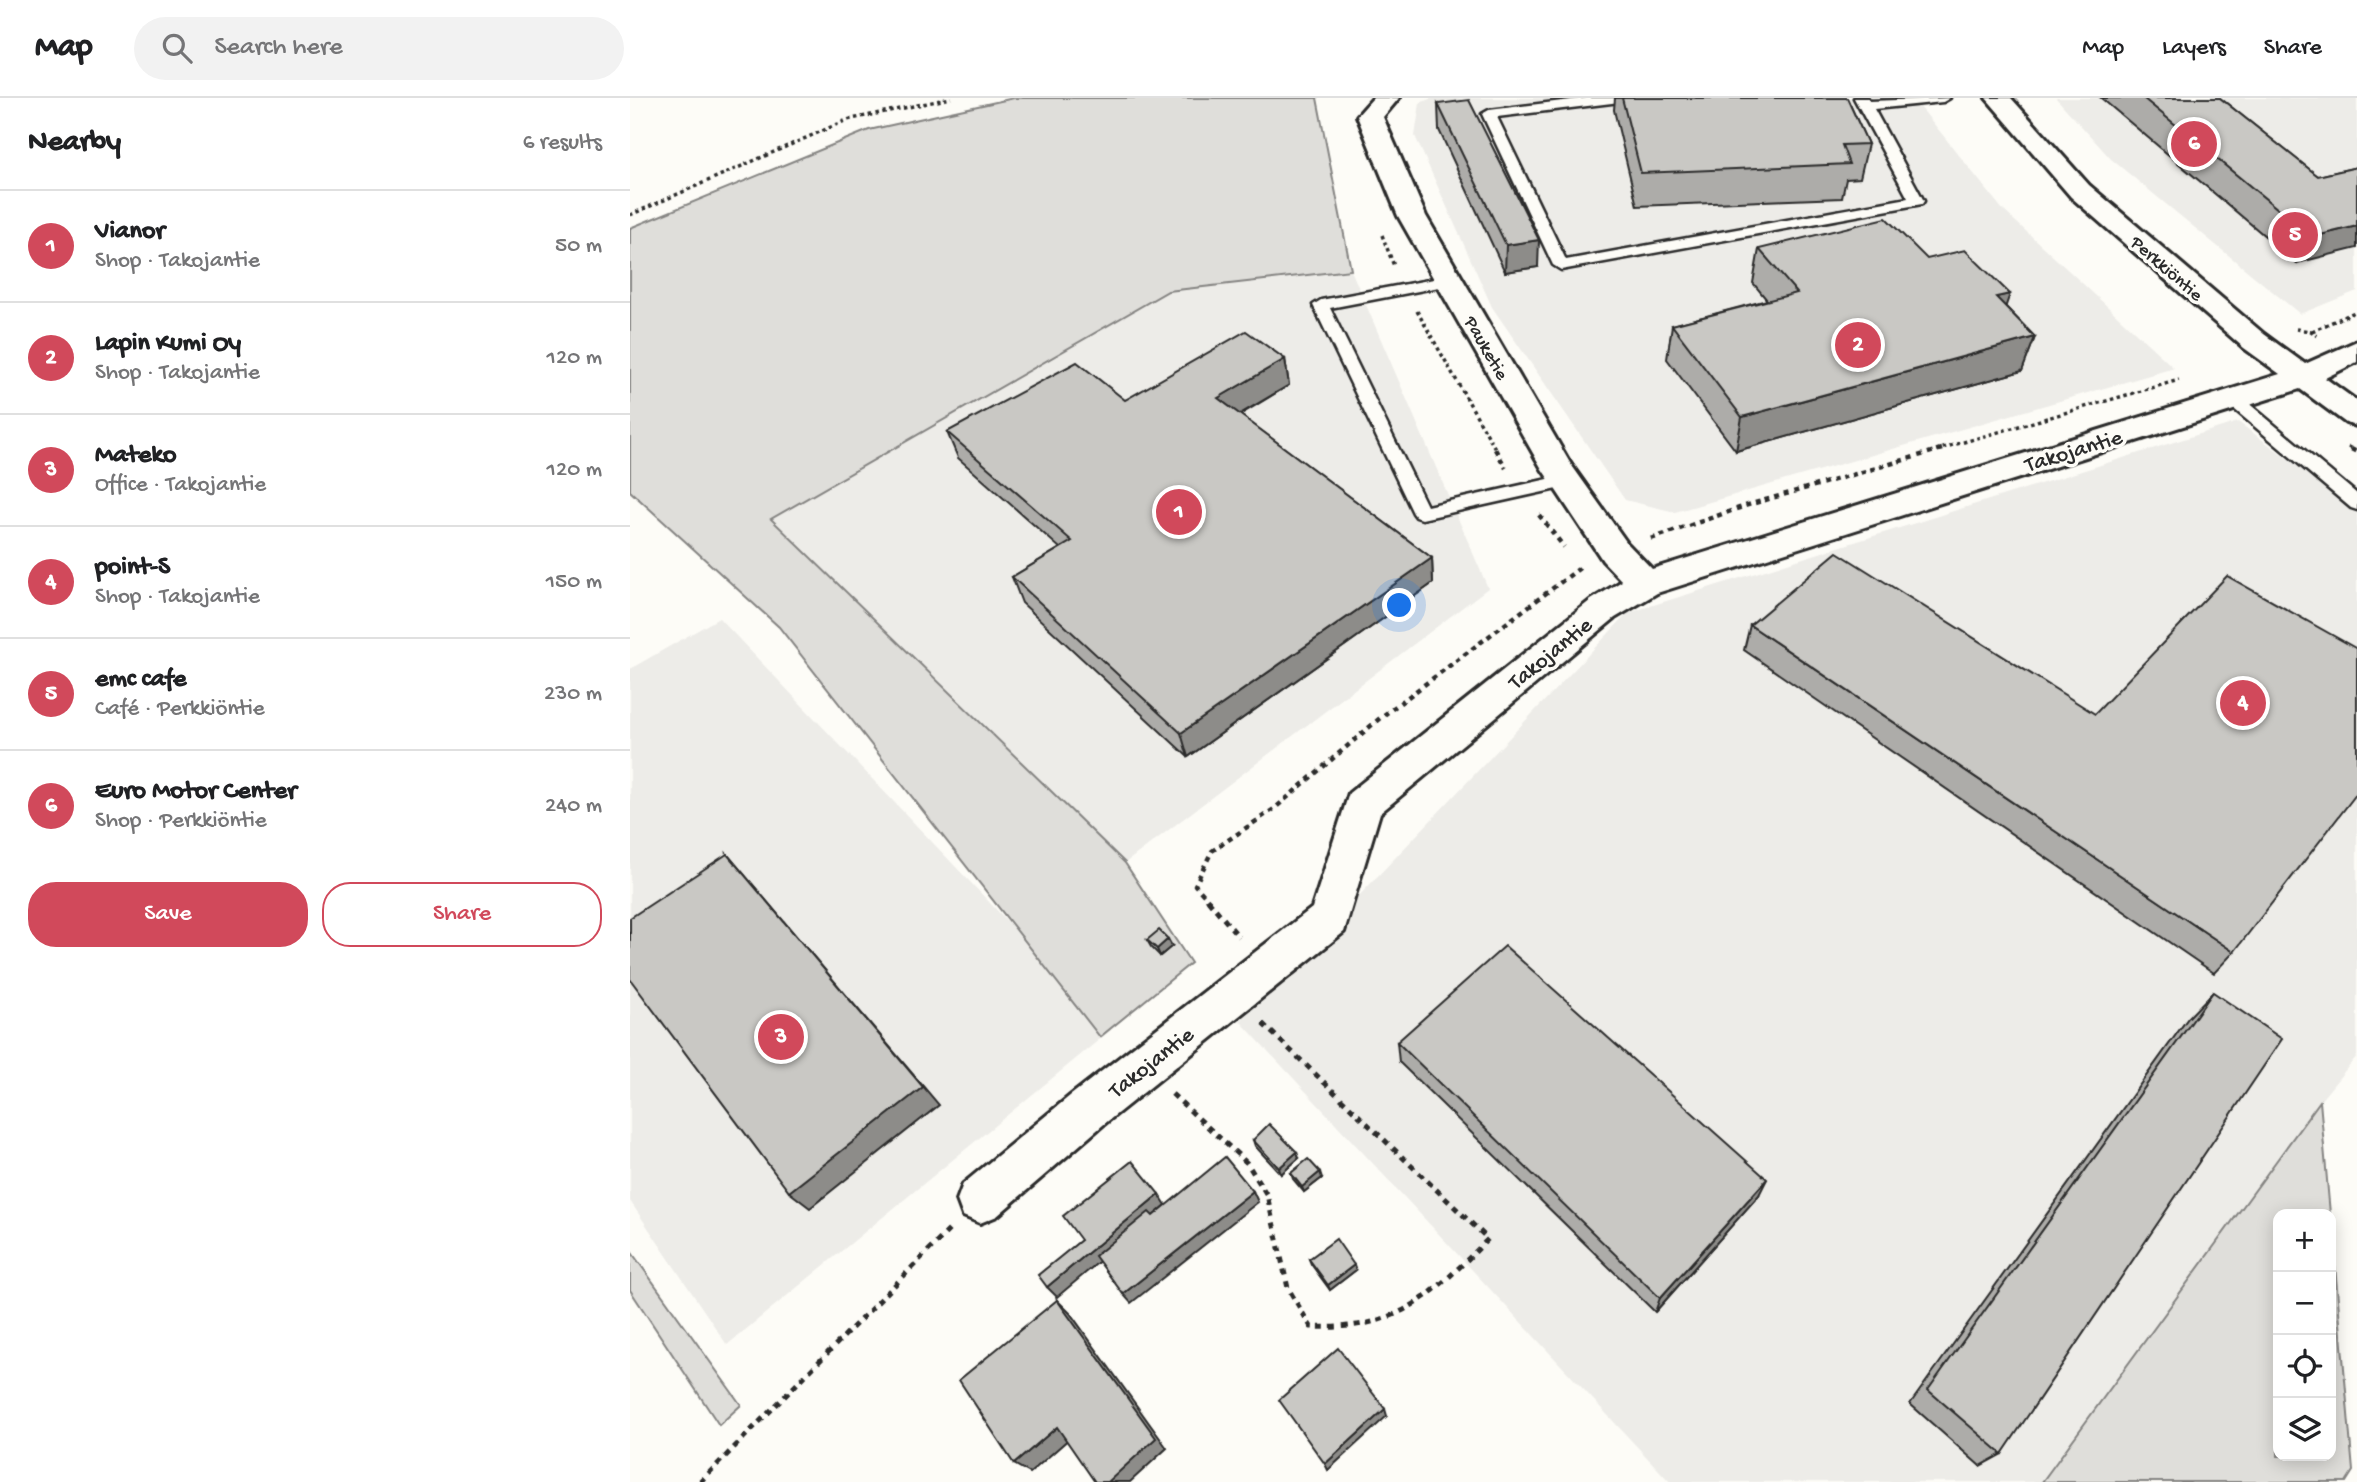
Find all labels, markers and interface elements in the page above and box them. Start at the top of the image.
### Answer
search box [134,17,624,80]
text: Map [35,29,92,67]
icon: search [158,29,196,67]
text: Search here [214,33,343,64]
text: Map [2082,34,2124,63]
text: Layers [2162,34,2226,63]
text: Share [2264,34,2322,63]
pin: 6 [2171,118,2217,170]
text: Nearby [28,126,121,161]
text: 6 results [523,130,602,157]
pin: 5 [2272,209,2318,261]
text: Vianor [95,217,165,248]
street label: Perkkiöntie [2124,231,2207,308]
text: 1 [46,233,56,260]
text: 50 m [555,233,602,260]
text: Shop · Takojantie [95,248,260,275]
street label: Pauketie [1457,312,1513,385]
pin: 2 [1835,319,1881,371]
text: Lapin Kumi Oy [95,329,241,360]
text: 2 [45,345,57,372]
text: 120 m [547,345,602,372]
text: Shop · Takojantie [95,360,260,387]
street label: Takojantie [2020,424,2127,481]
text: Mateko [95,441,177,472]
text: 3 [45,457,57,484]
text: 120 m [547,457,602,484]
text: Office · Takojantie [95,472,266,499]
pin: 1 [1156,486,1202,538]
text: point-S [95,553,170,584]
text: 4 [46,569,56,596]
text: 150 m [546,569,602,596]
text: Shop · Takojantie [95,584,260,611]
your location [1382,588,1416,622]
street label: Takojantie [1502,612,1600,698]
text: emc cafe [95,665,187,696]
pin: 4 [2220,677,2266,729]
text: 5 [45,681,57,708]
text: 230 m [544,681,602,708]
text: Café · Perkkiöntie [95,696,265,723]
text: Euro Motor Center [95,777,296,808]
text: 6 [45,793,57,820]
text: 240 m [545,793,602,820]
text: Shop · Perkkiöntie [95,808,267,835]
button: Save [28,882,308,947]
button: Share [322,882,602,947]
pin: 3 [758,1011,804,1063]
street label: Takojantie [1103,1022,1201,1107]
map controls [2273,1209,2336,1461]
button: + [2273,1209,2336,1272]
button: − [2273,1272,2336,1335]
button: locate [2273,1335,2336,1398]
button: layers [2273,1398,2336,1461]

